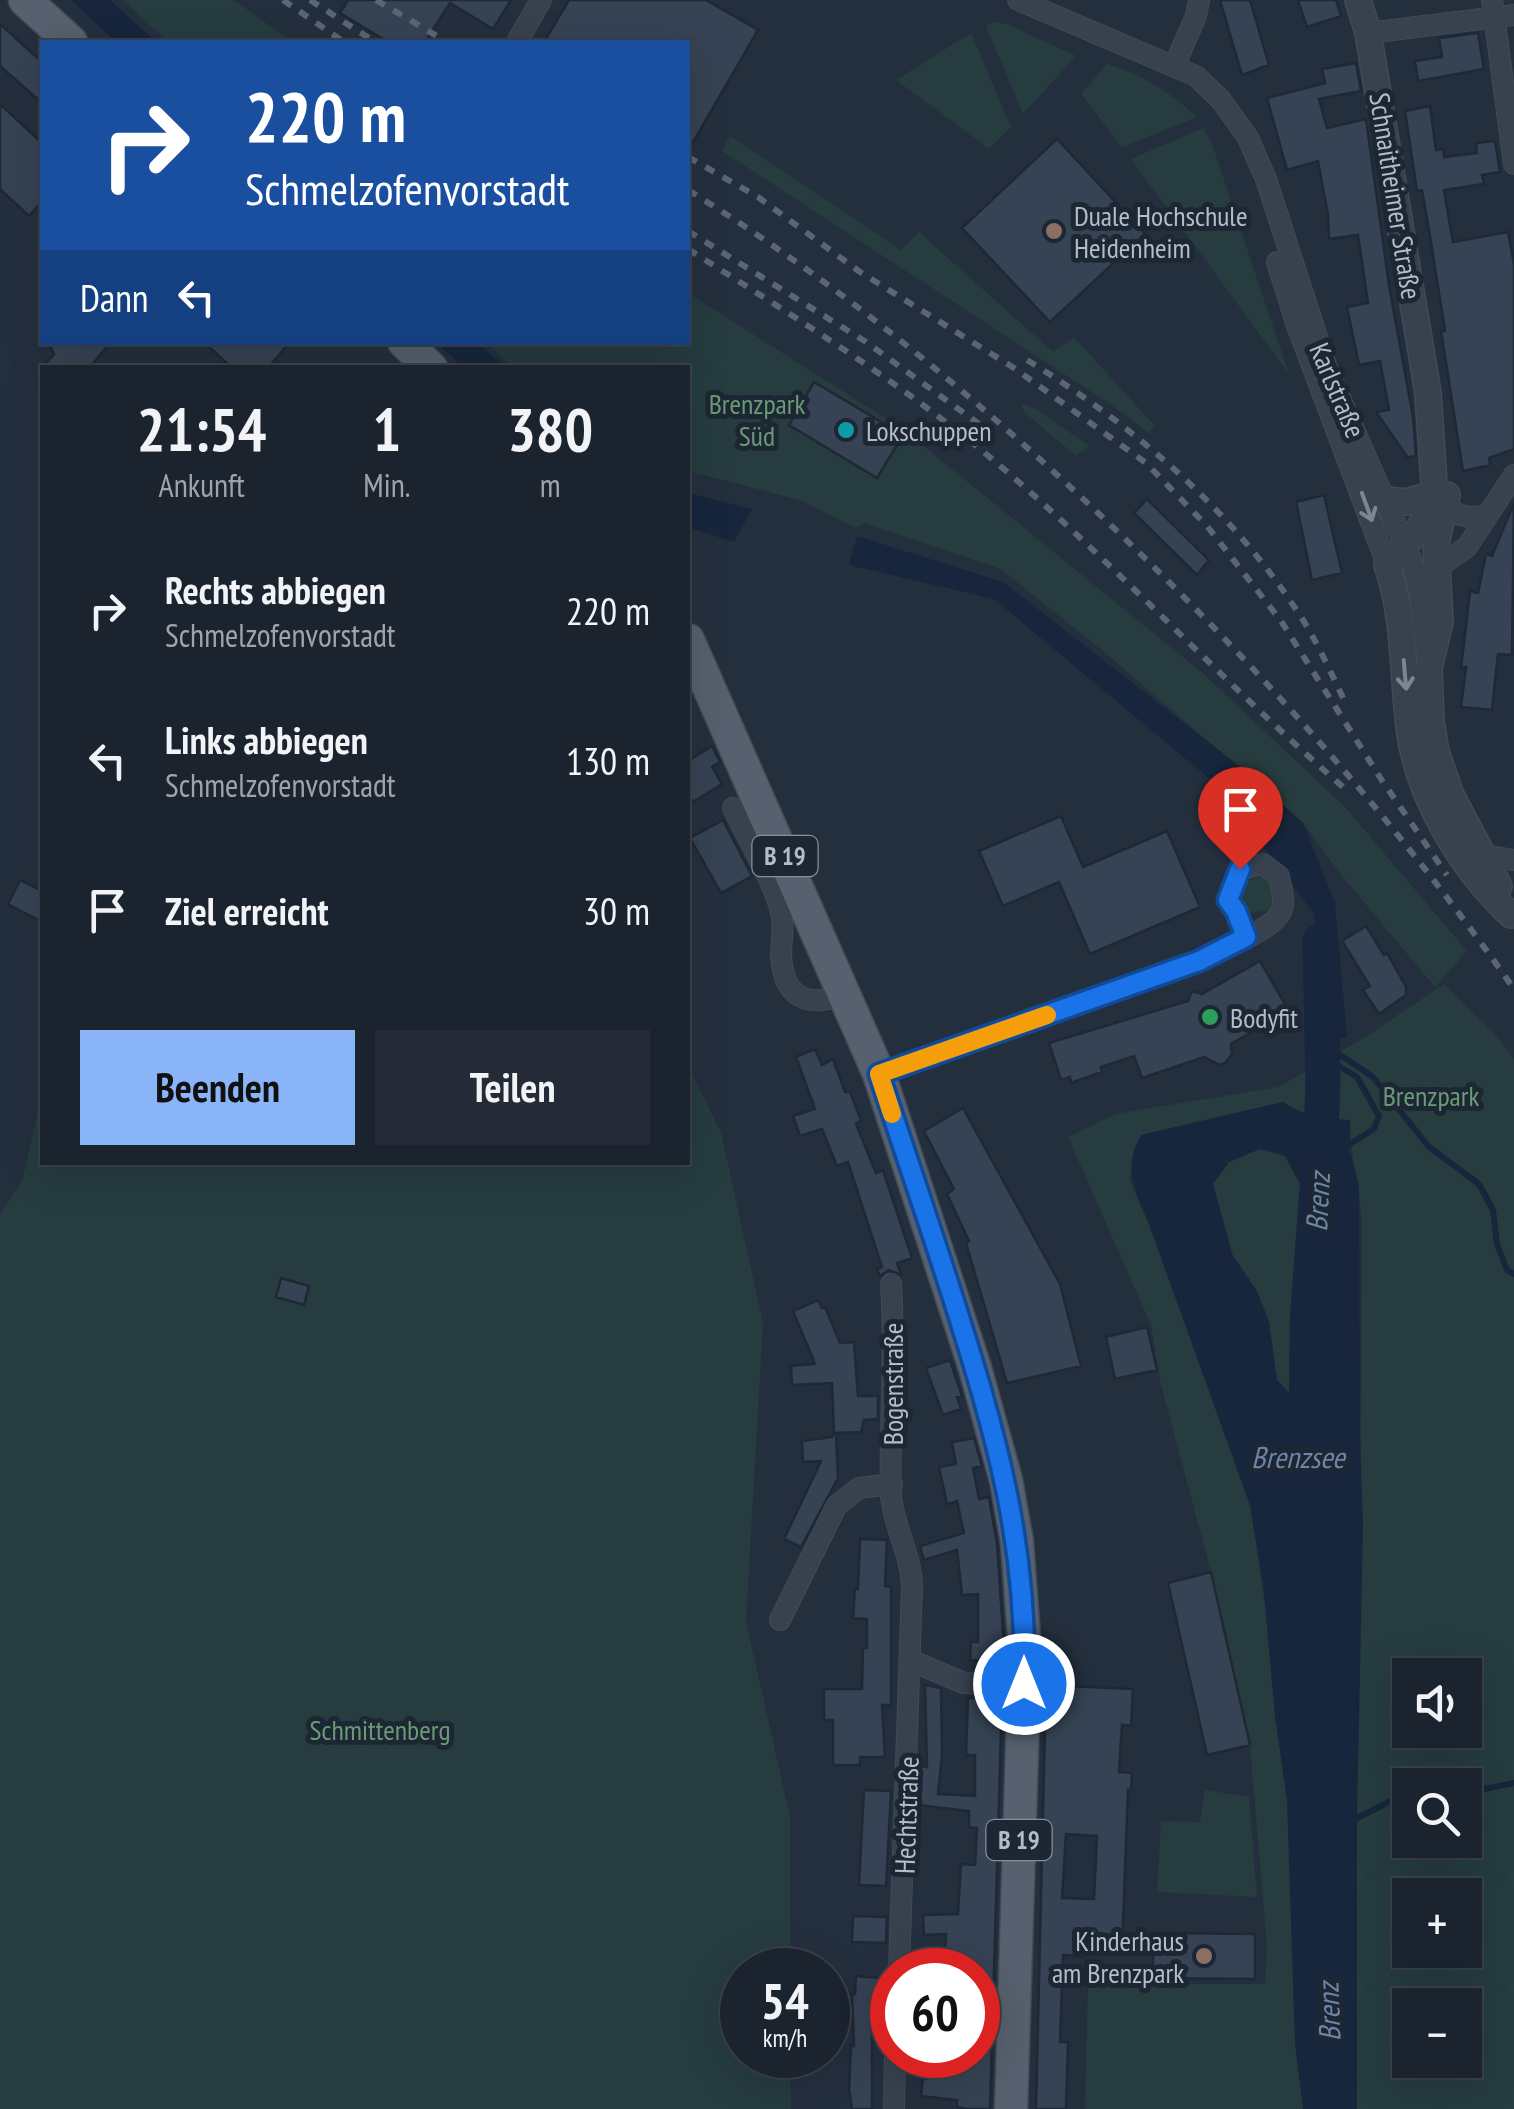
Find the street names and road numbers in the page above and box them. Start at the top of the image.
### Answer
street label: Schnaitheimer Straße [1361,90,1431,302]
street label: Karlstraße [1301,337,1375,443]
road number: B 19 [752,836,818,876]
street label: Bogenstraße [874,1323,911,1445]
street label: Hechtstraße [885,1756,927,1874]
road number: B 19 [986,1820,1052,1860]

